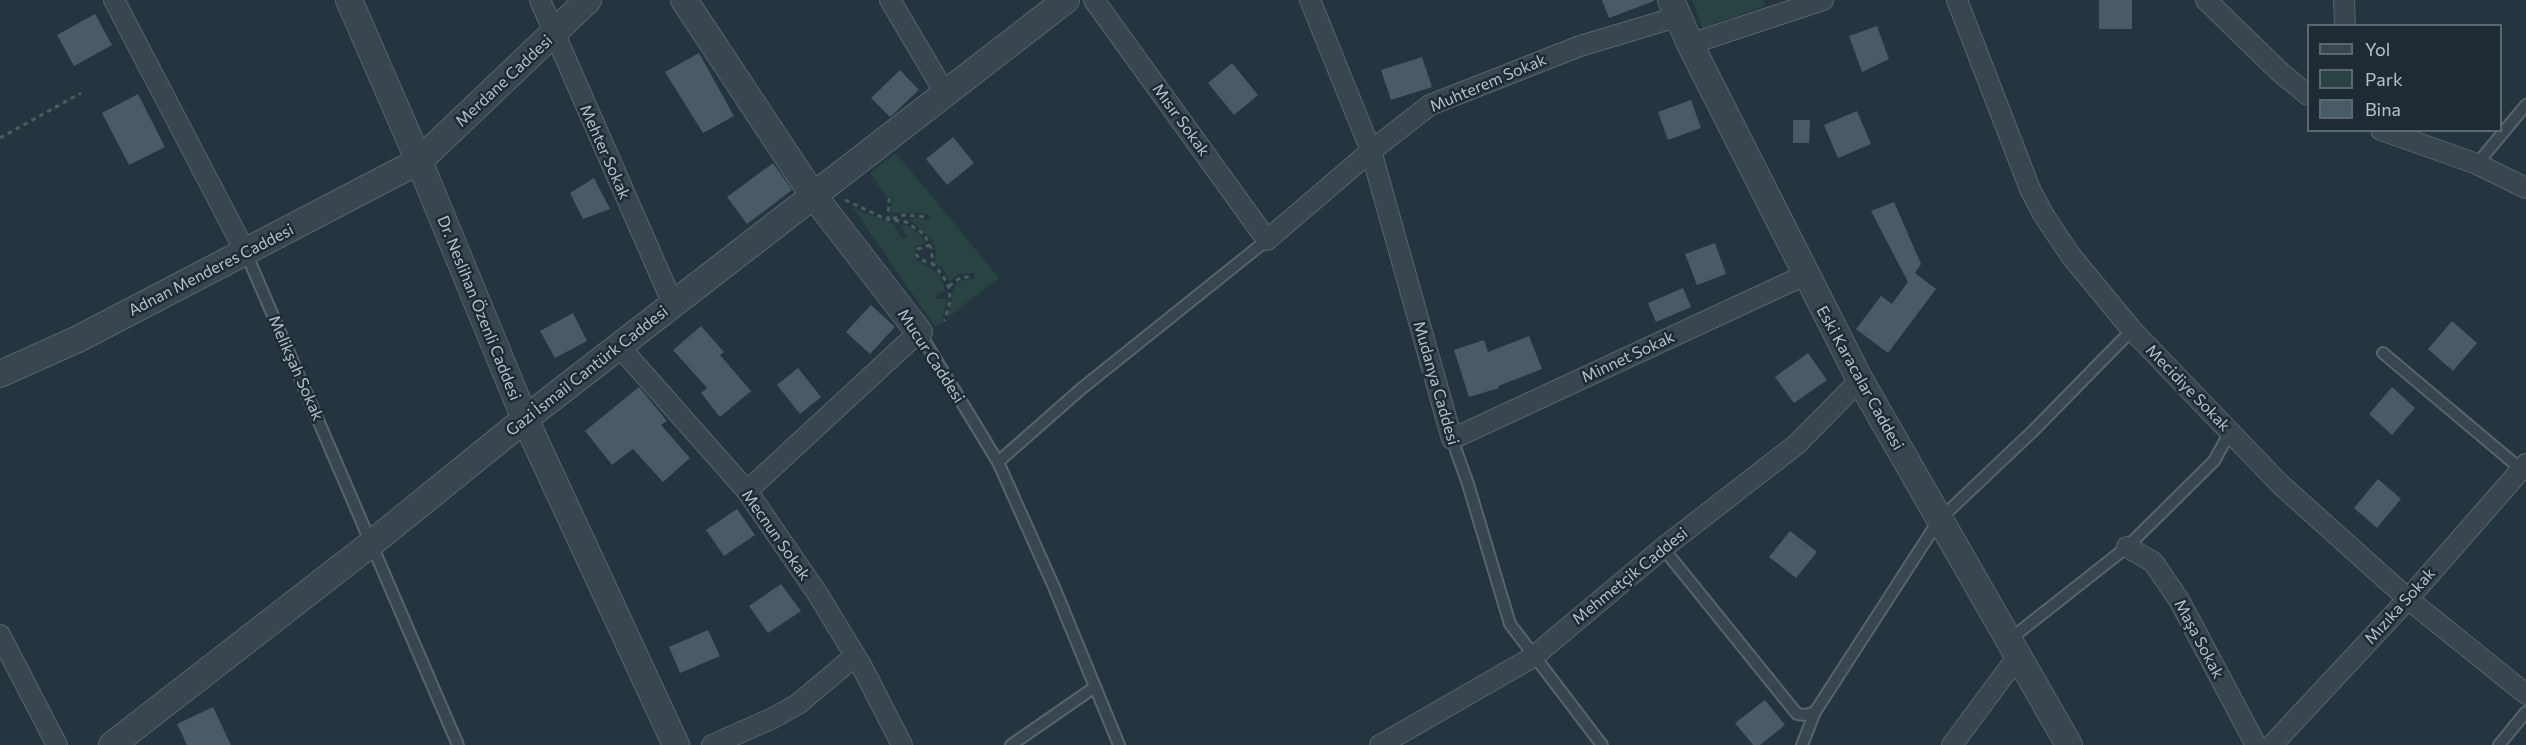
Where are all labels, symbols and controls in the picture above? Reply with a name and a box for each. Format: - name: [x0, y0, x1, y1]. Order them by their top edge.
- legend: [2307, 24, 2502, 132]
- street label: Merdane Caddesi: [451, 31, 557, 131]
- text: Yol: [2365, 38, 2390, 60]
- street label: Muhterem Sokak: [1427, 50, 1549, 116]
- text: Park: [2365, 68, 2403, 90]
- street label: Mısır Sokak: [1148, 80, 1214, 160]
- text: Bina: [2365, 98, 2401, 120]
- street label: Mehter Sokak: [576, 102, 634, 202]
- street label: Dr. Neslihan Özenli Caddesi: [433, 213, 525, 403]
- street label: Adnan Menderes Caddesi: [125, 220, 297, 320]
- street label: Gazi İsmail Cantürk Caddesi: [502, 302, 672, 440]
- street label: Eski Karacalar Caddesi: [1812, 302, 1908, 454]
- street label: Mucur Caddesi: [893, 305, 969, 407]
- street label: Melikşah Sokak: [264, 312, 328, 424]
- street label: Mudanya Caddesi: [1409, 319, 1463, 447]
- street label: Minnet Sokak: [1578, 327, 1678, 387]
- street label: Mecidiye Sokak: [2142, 341, 2234, 435]
- street label: Mecnun Sokak: [738, 486, 814, 584]
- street label: Mehmetçik Caddesi: [1568, 524, 1692, 628]
- street label: Mızıka Sokak: [2361, 564, 2439, 648]
- street label: Maşa Sokak: [2170, 596, 2228, 682]

